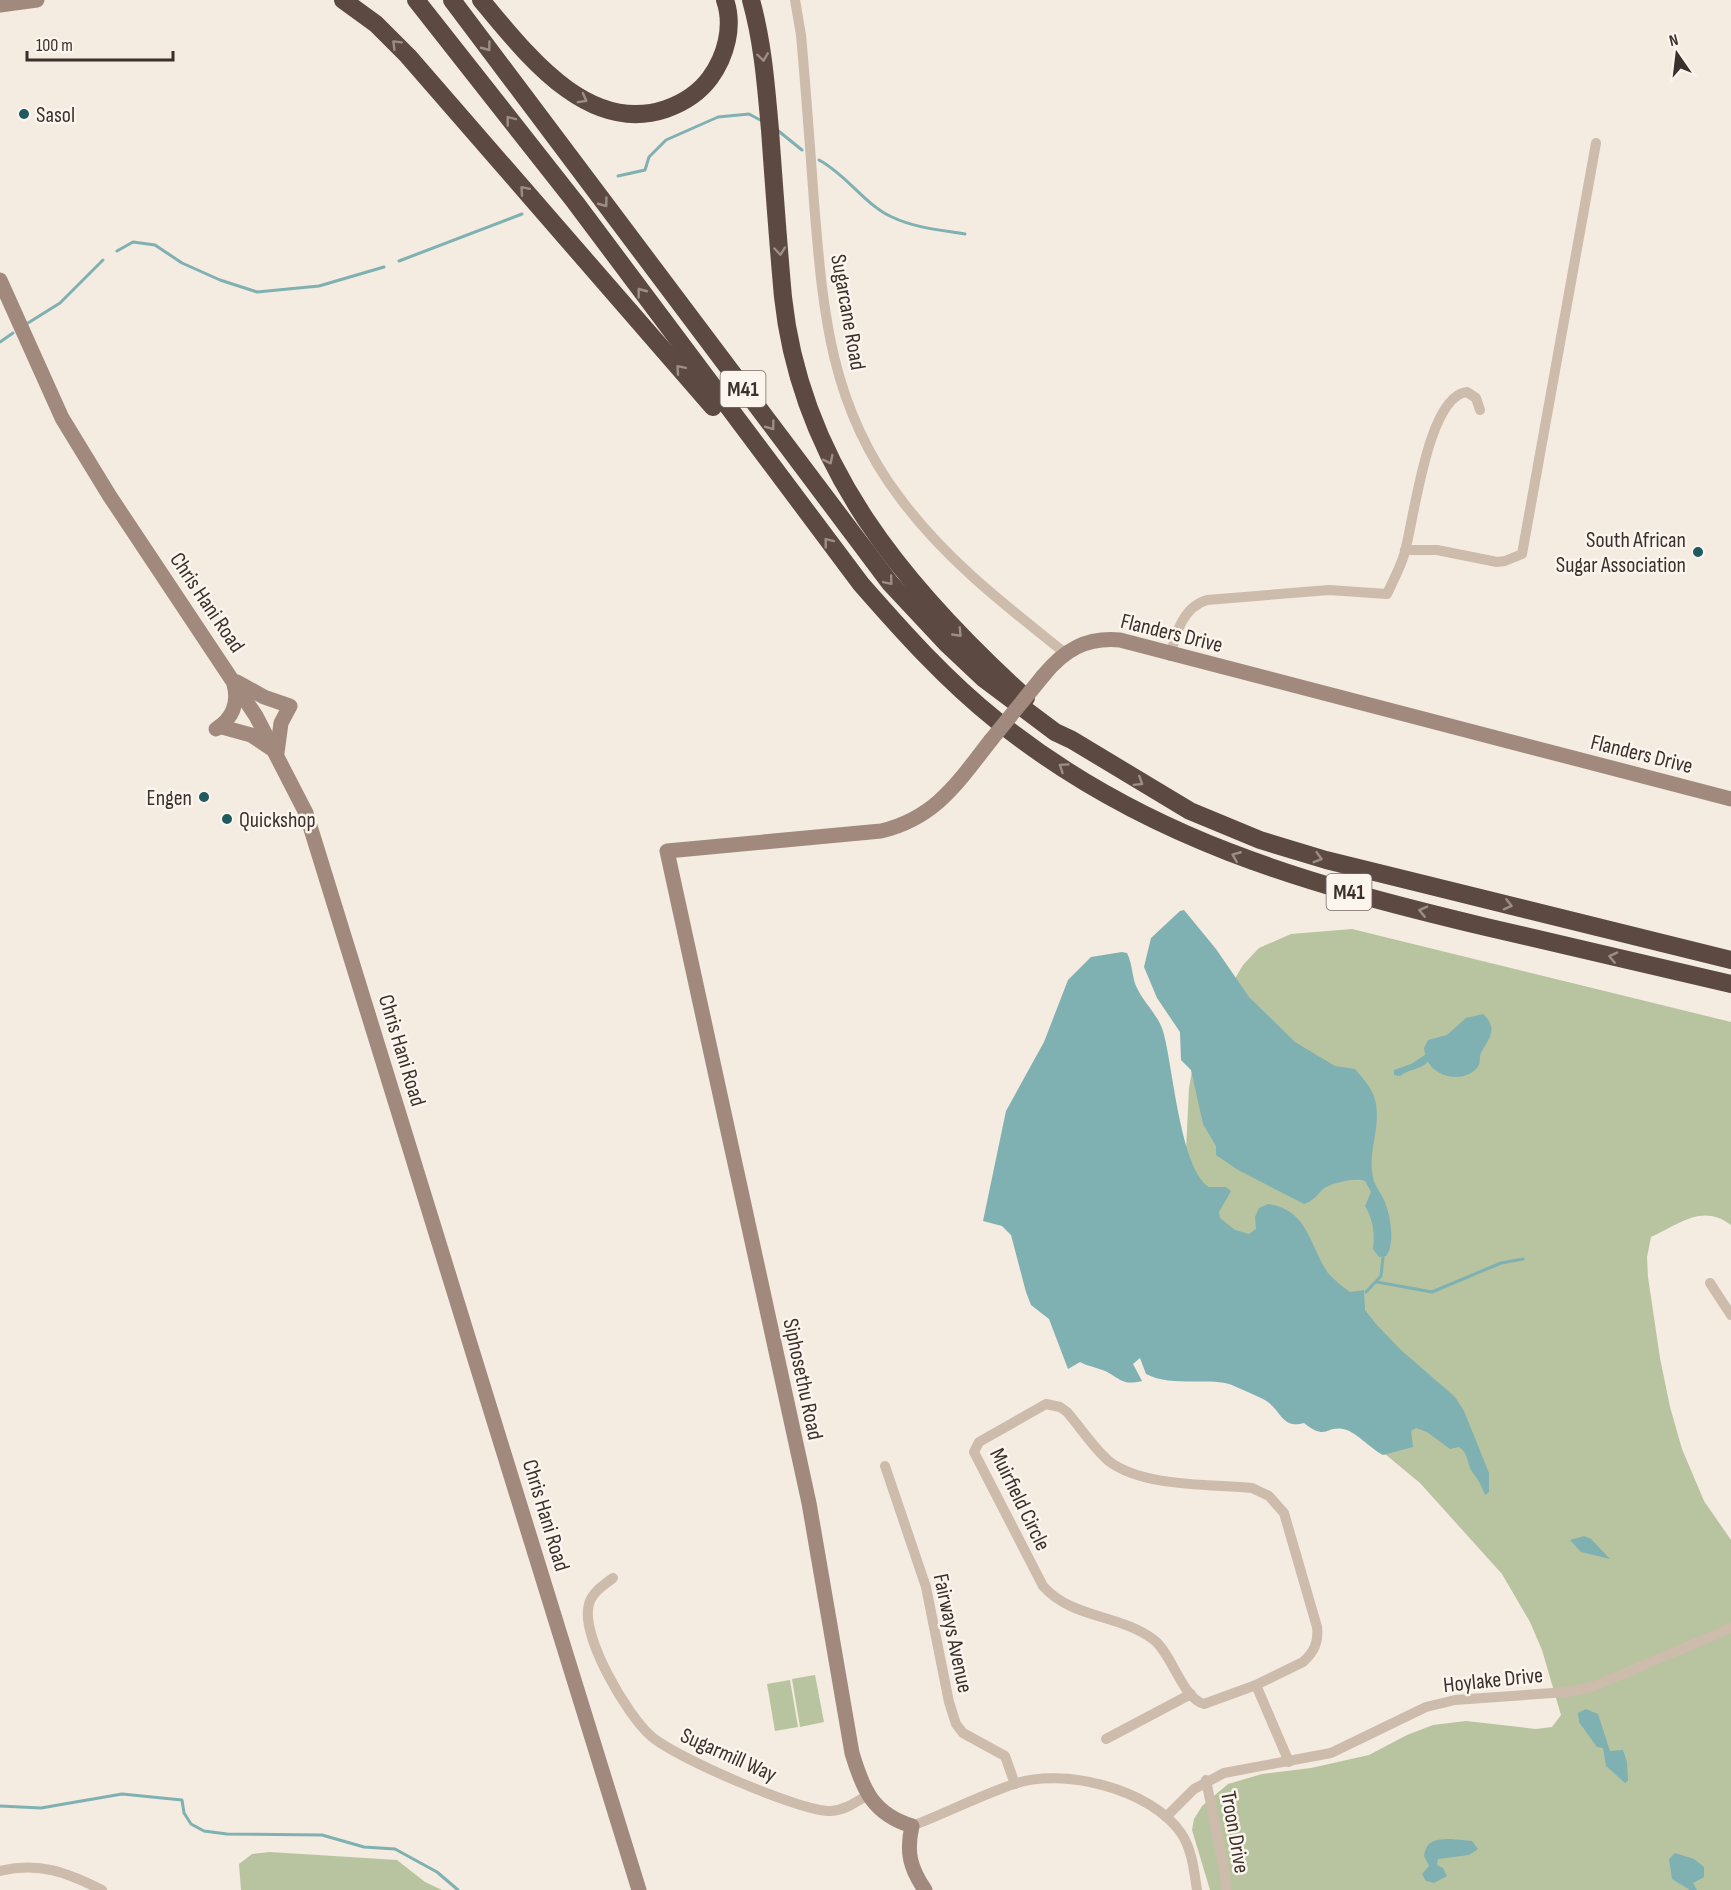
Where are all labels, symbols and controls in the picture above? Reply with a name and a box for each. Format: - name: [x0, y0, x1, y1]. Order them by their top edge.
- scale bar: [27, 24, 172, 62]
- north arrow: [1647, 24, 1707, 84]
- text: N: [1667, 31, 1680, 51]
- text: 100 m: [36, 35, 73, 56]
- one-way arrow: [392, 40, 403, 51]
- one-way arrow: [480, 40, 491, 51]
- one-way arrow: [756, 53, 768, 62]
- one-way arrow: [576, 91, 587, 103]
- place label: Sasol: [36, 102, 75, 129]
- marker: Sasol: [17, 107, 31, 121]
- one-way arrow: [507, 116, 518, 127]
- one-way arrow: [520, 186, 531, 197]
- one-way arrow: [597, 196, 608, 207]
- one-way arrow: [773, 247, 786, 256]
- street label: Sugarcane Road: [824, 252, 871, 372]
- one-way arrow: [638, 288, 649, 299]
- one-way arrow: [676, 365, 687, 376]
- road number: M41: [720, 371, 766, 407]
- one-way arrow: [764, 419, 775, 430]
- one-way arrow: [822, 454, 834, 465]
- place label: South African Sugar Association: [1556, 527, 1686, 579]
- one-way arrow: [824, 537, 835, 548]
- marker: South African Sugar Association: [1691, 545, 1705, 559]
- street label: Chris Hani Road: [163, 548, 250, 658]
- one-way arrow: [882, 574, 893, 585]
- street label: Flanders Drive: [1118, 608, 1225, 659]
- one-way arrow: [950, 625, 961, 636]
- street label: Flanders Drive: [1588, 729, 1695, 780]
- one-way arrow: [1059, 763, 1070, 774]
- one-way arrow: [1133, 775, 1144, 786]
- place label: Engen: [147, 785, 192, 812]
- marker: Engen: [197, 790, 211, 804]
- place label: Quickshop: [239, 807, 316, 834]
- marker: Quickshop: [220, 812, 234, 826]
- one-way arrow: [1231, 851, 1242, 863]
- one-way arrow: [1312, 851, 1323, 863]
- road number: M41: [1326, 874, 1372, 910]
- one-way arrow: [1502, 897, 1512, 910]
- one-way arrow: [1418, 906, 1428, 919]
- one-way arrow: [1608, 951, 1618, 964]
- street label: Chris Hani Road: [372, 991, 431, 1109]
- street label: Siphosethu Road: [777, 1316, 829, 1442]
- street label: Muirfield Circle: [983, 1444, 1056, 1555]
- street label: Chris Hani Road: [516, 1456, 575, 1574]
- street label: Fairways Avenue: [927, 1571, 978, 1695]
- street label: Hoylake Drive: [1442, 1662, 1544, 1699]
- street label: Sugarmill Way: [676, 1722, 781, 1789]
- street label: Troon Drive: [1214, 1789, 1255, 1875]

